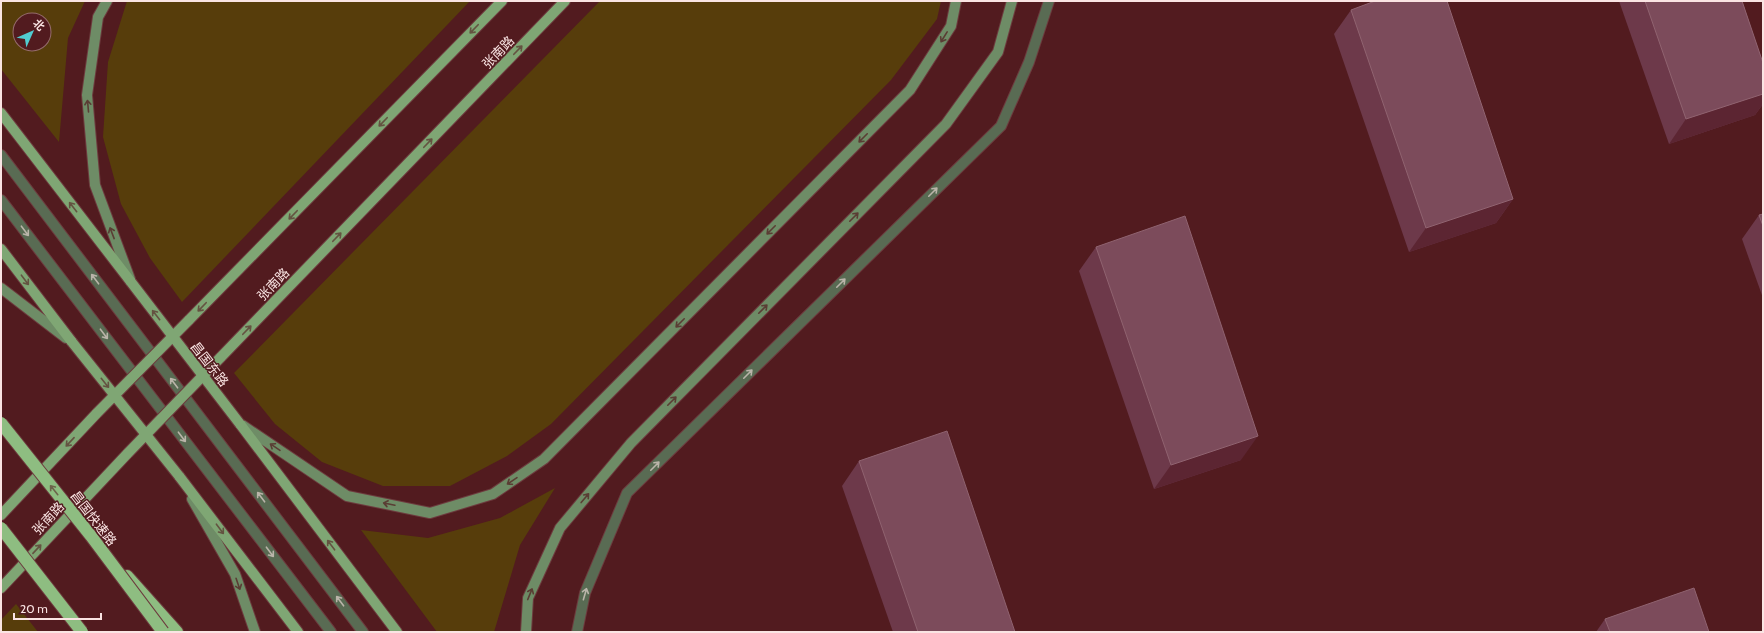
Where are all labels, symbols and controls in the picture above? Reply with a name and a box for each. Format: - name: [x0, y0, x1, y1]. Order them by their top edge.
- north arrow: [12, 12, 52, 52]
- text: 北: [30, 16, 48, 34]
- one-way arrow: [470, 24, 479, 34]
- one-way arrow: [939, 31, 947, 43]
- street label: 张南路: [479, 32, 517, 72]
- one-way arrow: [513, 45, 523, 55]
- one-way arrow: [84, 100, 92, 113]
- one-way arrow: [379, 117, 388, 127]
- one-way arrow: [858, 133, 868, 143]
- one-way arrow: [423, 138, 432, 148]
- one-way arrow: [928, 187, 938, 197]
- one-way arrow: [69, 202, 77, 213]
- one-way arrow: [288, 210, 297, 220]
- one-way arrow: [849, 212, 859, 221]
- one-way arrow: [20, 225, 29, 236]
- one-way arrow: [766, 226, 776, 235]
- one-way arrow: [108, 227, 116, 239]
- one-way arrow: [332, 232, 342, 242]
- street label: 张南路: [254, 264, 292, 304]
- one-way arrow: [20, 274, 29, 285]
- one-way arrow: [91, 274, 100, 285]
- one-way arrow: [836, 278, 846, 288]
- one-way arrow: [197, 302, 206, 312]
- one-way arrow: [758, 304, 768, 314]
- one-way arrow: [152, 310, 161, 321]
- one-way arrow: [675, 318, 685, 328]
- one-way arrow: [242, 325, 252, 335]
- one-way arrow: [99, 328, 108, 339]
- street label: 昌国东路: [188, 339, 232, 389]
- one-way arrow: [743, 370, 753, 379]
- one-way arrow: [170, 377, 178, 388]
- one-way arrow: [101, 378, 110, 389]
- one-way arrow: [667, 396, 676, 406]
- one-way arrow: [178, 432, 187, 443]
- one-way arrow: [66, 436, 75, 447]
- one-way arrow: [270, 443, 281, 451]
- one-way arrow: [650, 461, 660, 471]
- one-way arrow: [507, 477, 518, 485]
- one-way arrow: [50, 484, 58, 495]
- street label: 昌国快速路: [68, 487, 120, 549]
- one-way arrow: [257, 492, 265, 503]
- one-way arrow: [580, 493, 589, 504]
- street label: 张南路: [29, 498, 67, 538]
- one-way arrow: [383, 500, 396, 508]
- one-way arrow: [216, 524, 224, 535]
- one-way arrow: [327, 540, 336, 551]
- one-way arrow: [33, 544, 42, 554]
- one-way arrow: [266, 546, 274, 557]
- one-way arrow: [235, 577, 242, 590]
- one-way arrow: [527, 588, 534, 600]
- one-way arrow: [582, 588, 589, 601]
- scale bar: [14, 595, 101, 621]
- one-way arrow: [335, 596, 344, 607]
- text: 20 m: [20, 601, 48, 616]

